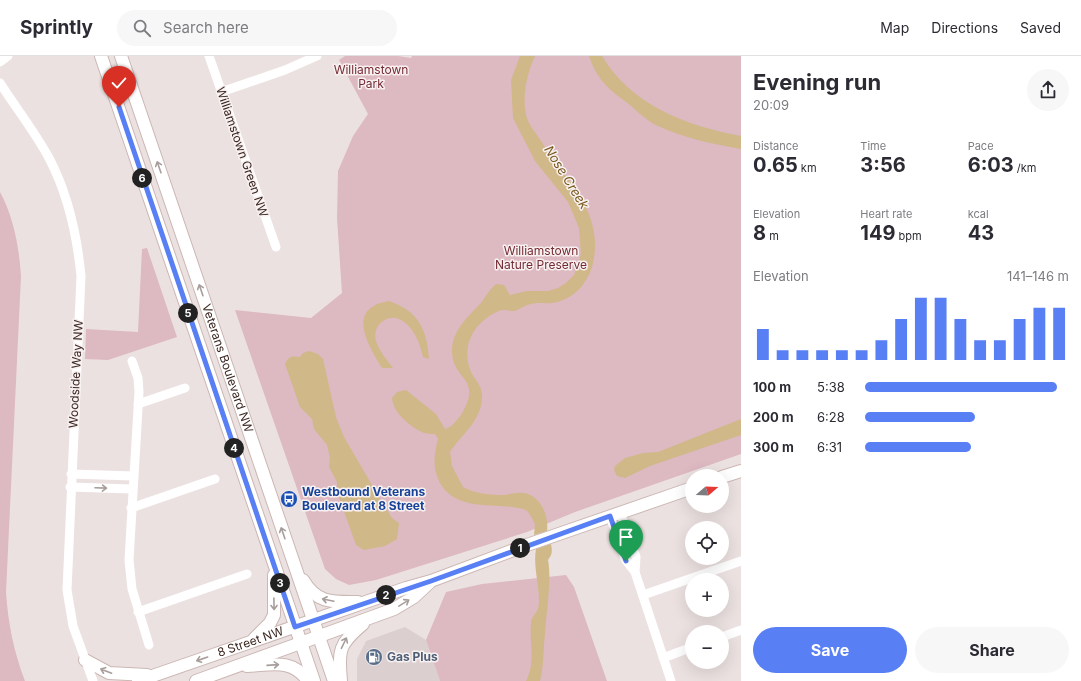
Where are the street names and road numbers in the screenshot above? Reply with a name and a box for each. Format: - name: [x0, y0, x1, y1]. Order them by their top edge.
- street label: Williamstown Green NW: [213, 85, 272, 219]
- street label: Veterans Boulevard NW: [199, 302, 257, 435]
- street label: Woodside Way NW: [65, 319, 86, 429]
- street label: 8 Street NW: [215, 623, 285, 660]

